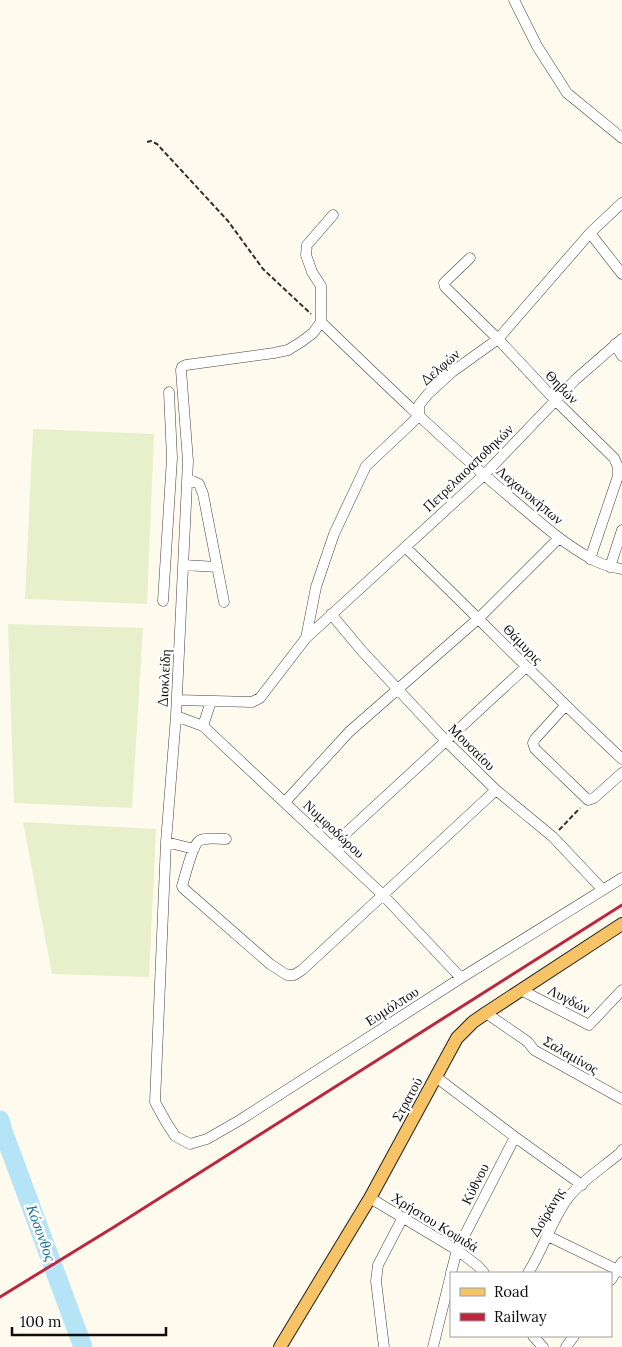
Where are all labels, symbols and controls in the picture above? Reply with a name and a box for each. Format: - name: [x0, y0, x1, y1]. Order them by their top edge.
- street label: Δελφών: [417, 345, 463, 389]
- street label: Θηβών: [542, 366, 582, 408]
- street label: Πετρελαιοαποθηκών: [419, 420, 517, 516]
- street label: Λαχανοκήπων: [493, 462, 567, 528]
- street label: Θάμυρις: [499, 620, 547, 668]
- street label: Διοκλείδη: [153, 649, 175, 707]
- street label: Μουσαίου: [445, 720, 499, 774]
- street label: Νυμφοδώρου: [300, 796, 369, 862]
- street label: Λυγδών: [545, 981, 593, 1017]
- street label: Ευμόλπου: [362, 982, 422, 1030]
- street label: Σαλαμίνος: [540, 1032, 602, 1078]
- street label: Στρατού: [388, 1074, 426, 1124]
- street label: Κύθνου: [457, 1160, 493, 1208]
- street label: Δοϊράνης: [525, 1184, 569, 1240]
- street label: Χρήστου Κοψιδά: [388, 1188, 482, 1256]
- water label: Κόσυνθος: [22, 1201, 61, 1265]
- legend: [450, 1272, 612, 1337]
- text: Road: [494, 1282, 529, 1301]
- scale bar: [12, 1304, 166, 1336]
- text: Railway: [494, 1307, 547, 1326]
- text: 100 m: [20, 1312, 61, 1331]

